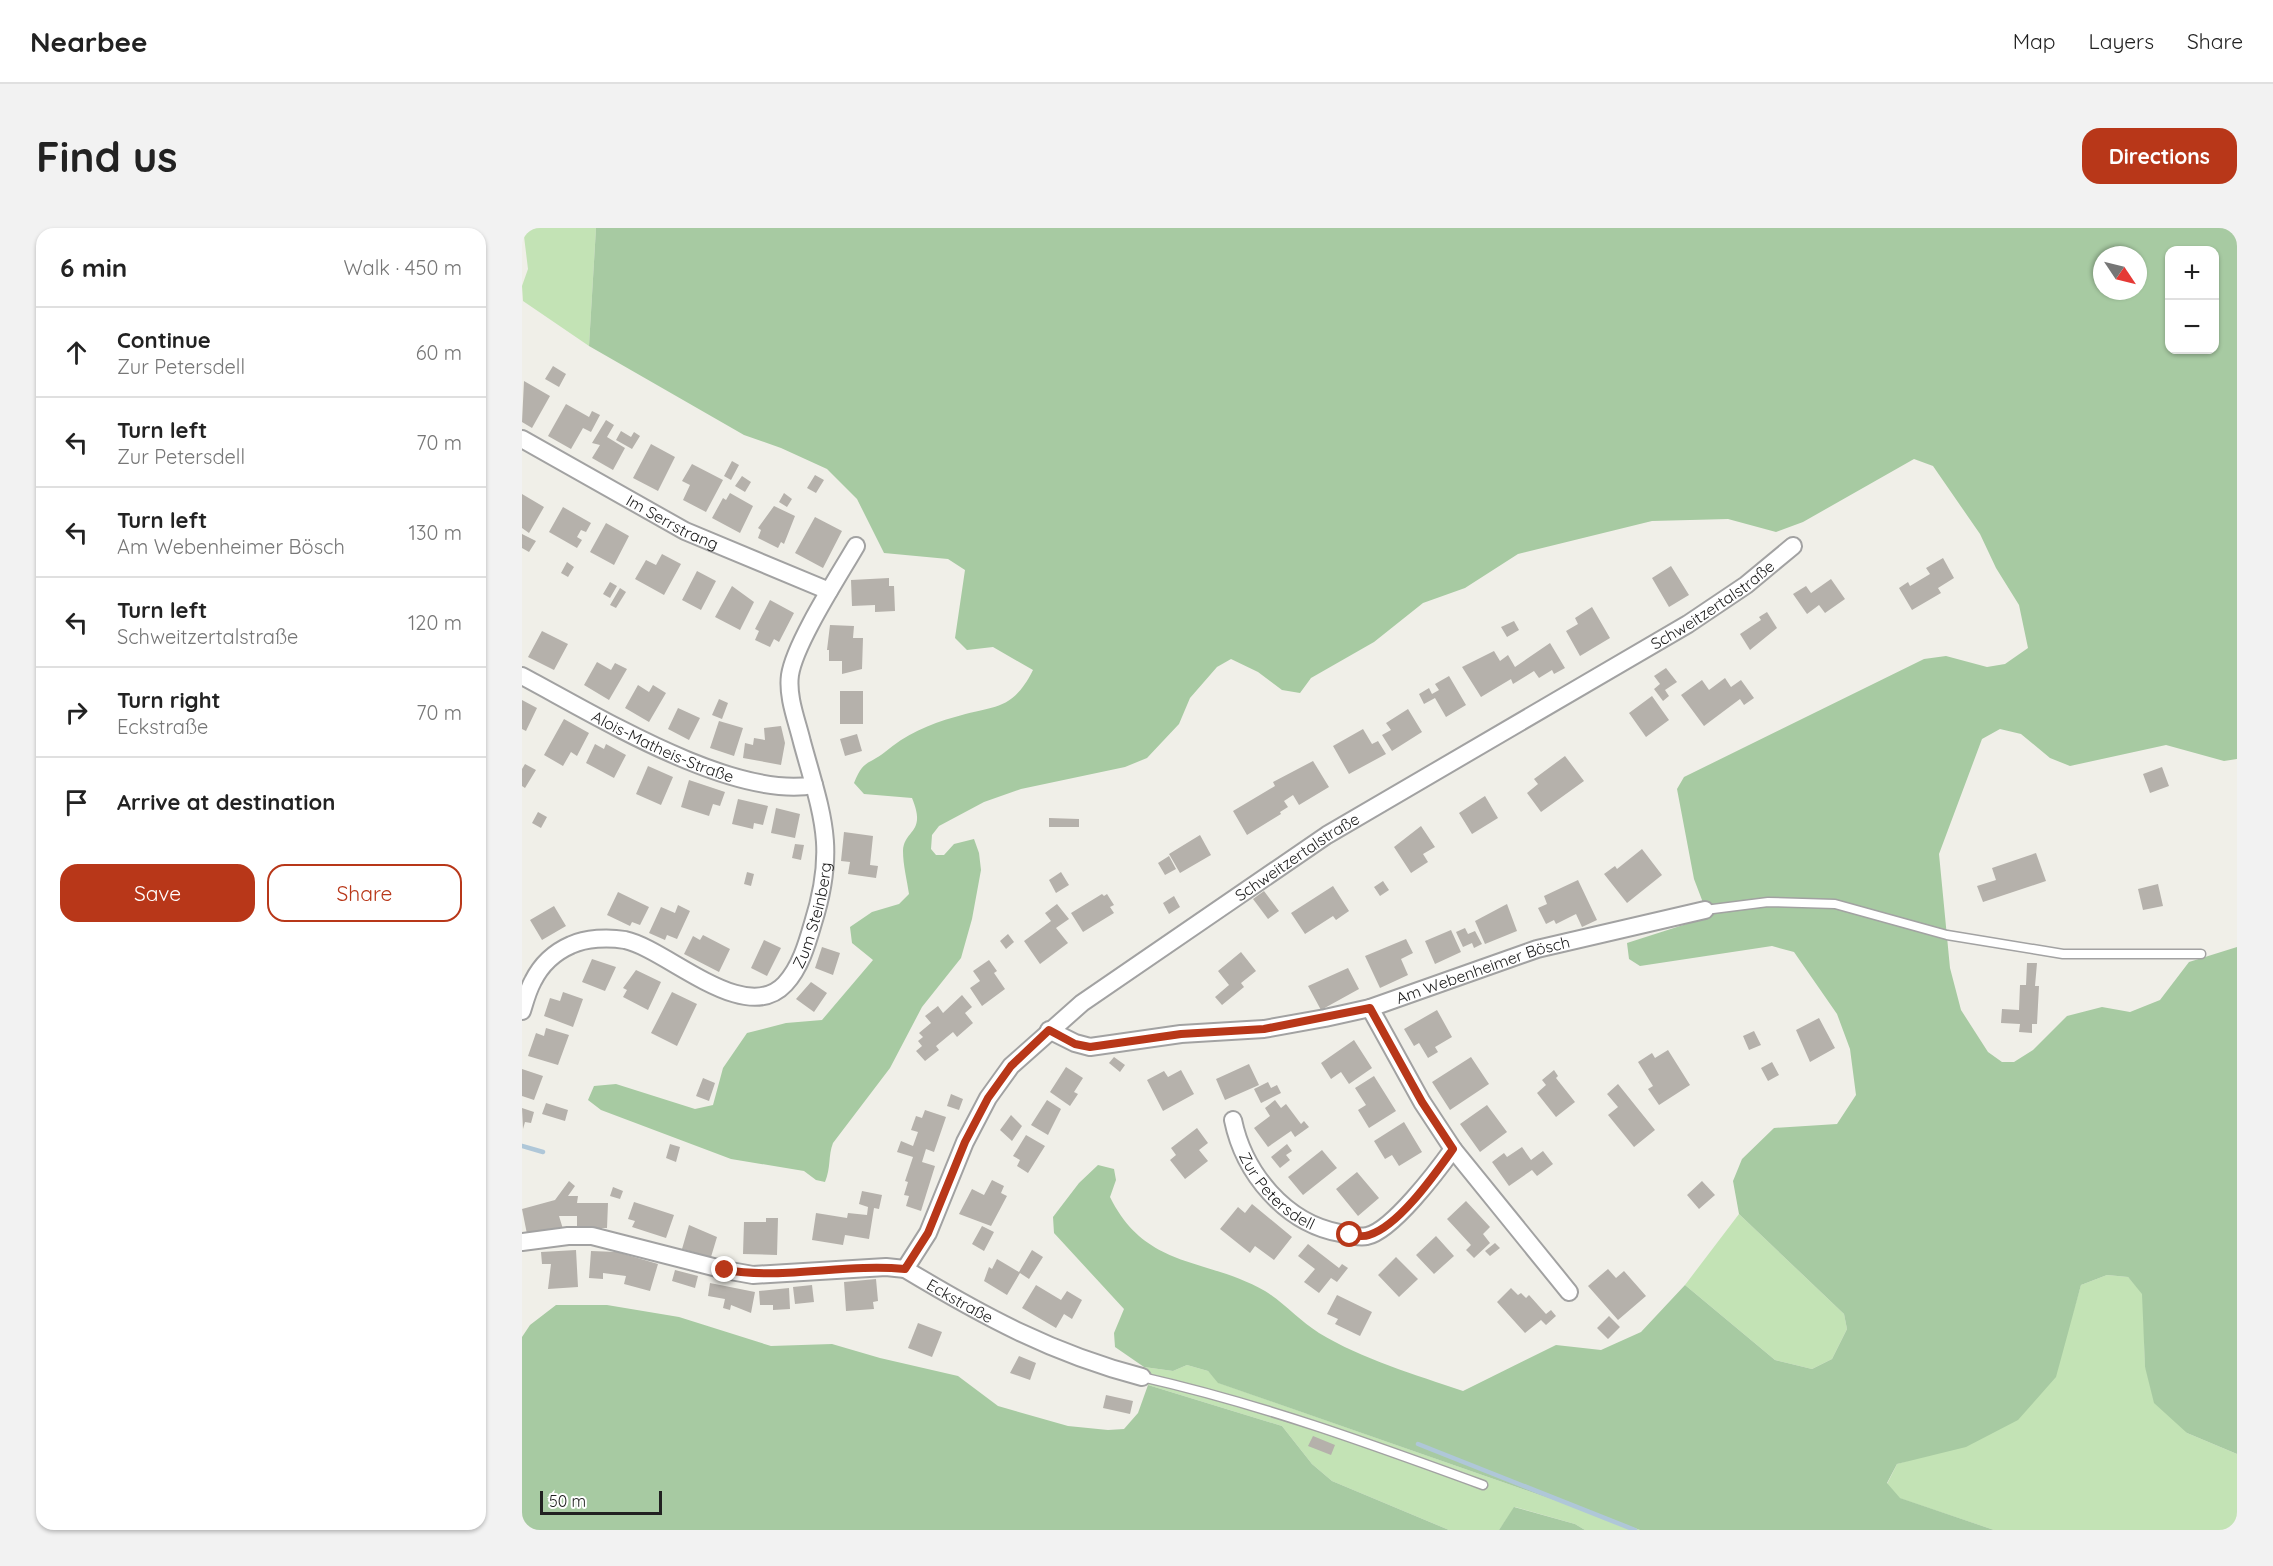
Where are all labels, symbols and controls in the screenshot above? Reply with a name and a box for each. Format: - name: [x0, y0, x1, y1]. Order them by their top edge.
- text: Nearbee: [30, 24, 148, 59]
- text: Map: [2013, 28, 2056, 54]
- text: Layers: [2089, 28, 2154, 54]
- text: Share: [2187, 28, 2243, 54]
- button: Directions: [2082, 128, 2237, 184]
- text: Find us: [36, 130, 178, 183]
- north arrow: [2093, 246, 2147, 300]
- map controls: [2165, 246, 2219, 354]
- button: +: [2165, 246, 2219, 300]
- text: 6 min: [60, 251, 127, 284]
- text: Walk · 450 m: [343, 255, 462, 280]
- button: −: [2165, 300, 2219, 354]
- text: Continue: [117, 326, 211, 354]
- icon: ahead: [60, 336, 93, 369]
- text: 60 m: [416, 340, 462, 365]
- text: Zur Petersdell: [117, 354, 245, 379]
- text: Turn left: [117, 416, 207, 444]
- icon: left: [60, 426, 93, 459]
- text: 70 m: [416, 430, 462, 455]
- text: Zur Petersdell: [117, 444, 245, 469]
- street label: Im Serrstrang: [623, 490, 722, 554]
- text: Turn left: [117, 506, 207, 534]
- icon: left: [60, 516, 93, 549]
- text: 130 m: [409, 520, 462, 545]
- text: Am Webenheimer Bösch: [117, 534, 345, 559]
- street label: Schweitzertalstraße: [1647, 556, 1778, 654]
- text: Turn left: [117, 596, 207, 624]
- icon: left: [60, 606, 93, 639]
- text: 120 m: [408, 610, 462, 635]
- text: Schweitzertalstraße: [117, 624, 298, 649]
- text: Turn right: [117, 686, 221, 714]
- icon: right: [60, 696, 93, 729]
- text: 70 m: [416, 700, 462, 725]
- street label: Alois-Matheis-Straße: [588, 706, 736, 786]
- text: Eckstraße: [117, 714, 208, 739]
- icon: arrive: [60, 786, 93, 819]
- text: Arrive at destination: [117, 788, 335, 816]
- street label: Schweitzertalstraße: [1231, 808, 1363, 905]
- street label: Zum Steinberg: [788, 861, 835, 972]
- button: Save: [60, 864, 255, 922]
- button: Share: [267, 864, 462, 922]
- street label: Am Webenheimer Bösch: [1393, 932, 1572, 1008]
- street label: Zur Petersdell: [1235, 1149, 1318, 1234]
- route start: [1336, 1221, 1362, 1247]
- route end: [711, 1256, 737, 1282]
- street label: Eckstraße: [923, 1274, 997, 1327]
- scale bar: [540, 1488, 662, 1516]
- text: 50 m: [549, 1491, 586, 1511]

